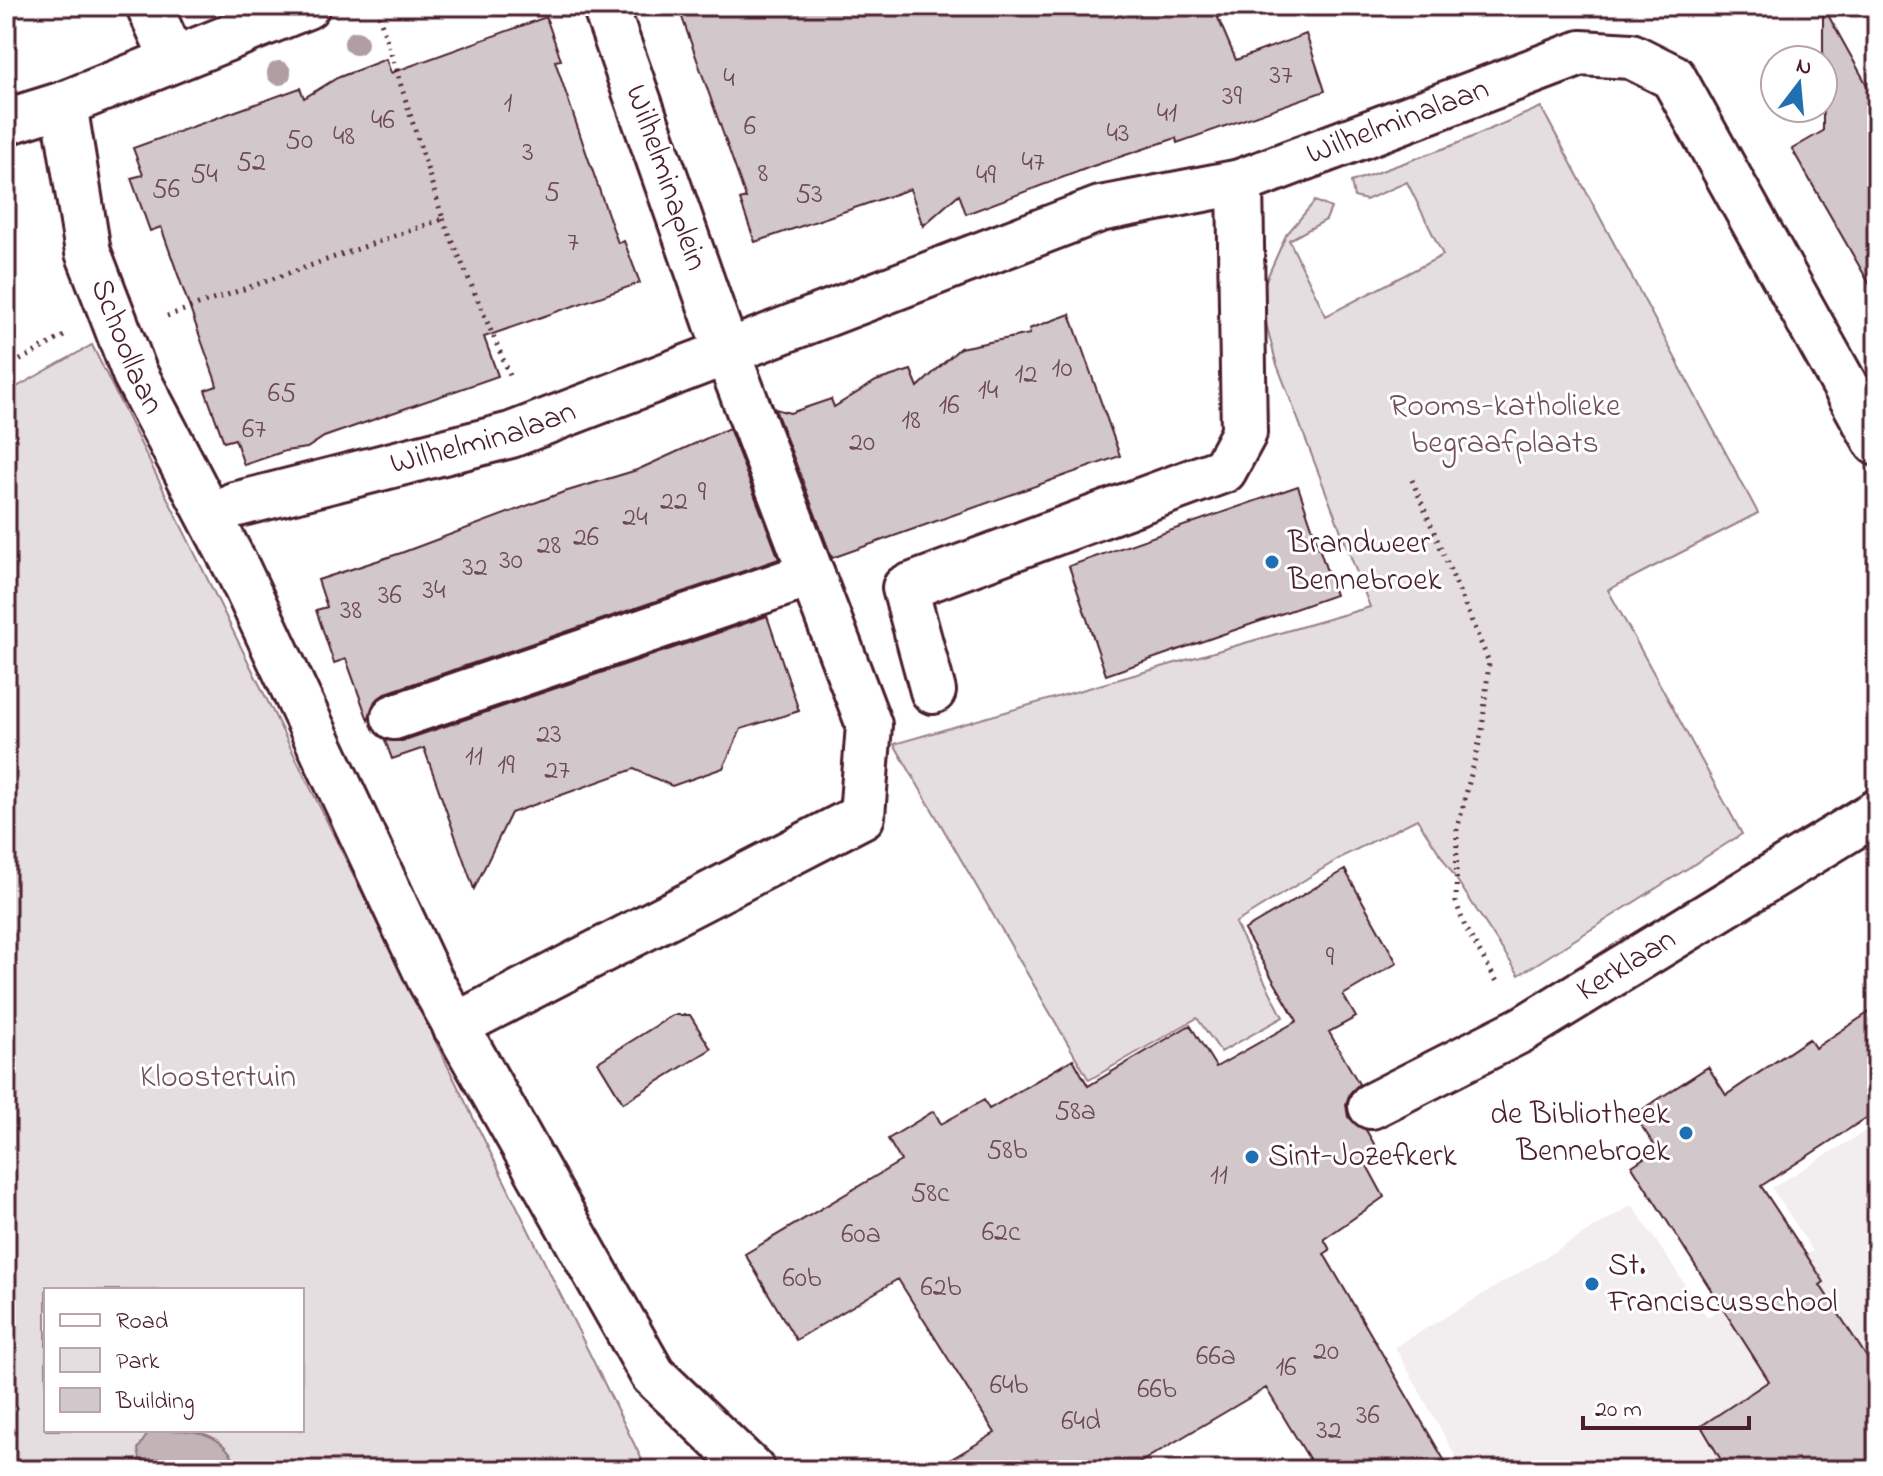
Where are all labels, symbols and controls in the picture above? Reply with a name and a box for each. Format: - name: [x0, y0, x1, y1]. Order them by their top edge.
- north arrow: [1759, 44, 1839, 124]
- text: N: [1792, 50, 1815, 85]
- house number: 37: [1269, 56, 1293, 97]
- house number: 4: [723, 59, 735, 100]
- street label: Wilhelminalaan: [1300, 66, 1496, 178]
- house number: 39: [1222, 77, 1243, 118]
- street label: Wilhelminaplein: [611, 79, 719, 277]
- house number: 1: [504, 84, 513, 125]
- house number: 41: [1157, 94, 1177, 135]
- house number: 46: [371, 101, 395, 142]
- house number: 6: [744, 107, 756, 148]
- house number: 43: [1106, 114, 1130, 155]
- house number: 48: [333, 117, 355, 158]
- house number: 50: [285, 121, 313, 162]
- house number: 3: [522, 133, 534, 174]
- house number: 52: [236, 143, 266, 184]
- house number: 47: [1021, 143, 1045, 184]
- house number: 8: [758, 154, 768, 195]
- house number: 54: [190, 155, 218, 196]
- house number: 49: [976, 156, 997, 197]
- house number: 56: [152, 170, 180, 211]
- house number: 5: [544, 173, 560, 214]
- house number: 53: [795, 175, 823, 216]
- house number: 7: [567, 223, 579, 264]
- street label: Schoollaan: [77, 272, 176, 423]
- house number: 10: [1051, 349, 1073, 390]
- house number: 12: [1015, 355, 1037, 396]
- house number: 14: [978, 371, 999, 412]
- house number: 65: [268, 374, 296, 415]
- park label: Rooms-katholieke begraafplaats: [1390, 384, 1621, 468]
- house number: 16: [938, 386, 960, 427]
- street label: Wilhelminalaan: [385, 389, 583, 488]
- house number: 18: [901, 401, 921, 442]
- house number: 67: [242, 410, 266, 451]
- house number: 20: [849, 423, 875, 464]
- house number: 9: [698, 473, 707, 514]
- house number: 22: [660, 482, 688, 523]
- house number: 24: [622, 498, 648, 539]
- house number: 26: [573, 518, 599, 559]
- place label: Brandweer Bennebroek: [1287, 521, 1443, 605]
- house number: 28: [537, 526, 561, 567]
- house number: 30: [499, 541, 523, 582]
- house number: 32: [462, 548, 488, 589]
- marker: Brandweer Bennebroek: [1263, 553, 1281, 571]
- house number: 34: [422, 571, 446, 612]
- house number: 36: [378, 576, 402, 617]
- house number: 38: [340, 591, 362, 632]
- house number: 23: [536, 715, 562, 756]
- house number: 11: [465, 737, 483, 778]
- house number: 19: [497, 746, 515, 787]
- house number: 27: [544, 751, 570, 792]
- street label: Kerklaan: [1568, 917, 1686, 1014]
- house number: 9: [1326, 938, 1335, 979]
- park label: Kloostertuin: [140, 1055, 296, 1102]
- house number: 58a: [1054, 1092, 1096, 1133]
- place label: de Bibliotheek Bennebroek: [1490, 1092, 1671, 1176]
- marker: de Bibliotheek Bennebroek: [1677, 1124, 1695, 1142]
- house number: 58b: [986, 1131, 1028, 1172]
- place label: Sint-Jozefkerk: [1268, 1134, 1458, 1181]
- marker: Sint-Jozefkerk: [1243, 1148, 1261, 1166]
- house number: 11: [1210, 1156, 1228, 1197]
- house number: 58c: [911, 1174, 950, 1215]
- house number: 62c: [982, 1213, 1021, 1254]
- house number: 60a: [841, 1215, 881, 1256]
- place label: St. Franciscusschool: [1607, 1243, 1838, 1327]
- house number: 60b: [782, 1259, 822, 1300]
- house number: 62b: [920, 1268, 962, 1309]
- marker: St. Franciscusschool: [1583, 1275, 1601, 1293]
- legend: [44, 1288, 304, 1432]
- text: Road: [116, 1305, 169, 1340]
- house number: 20: [1313, 1332, 1339, 1373]
- house number: 66a: [1196, 1337, 1236, 1378]
- text: Park: [116, 1345, 160, 1380]
- house number: 16: [1275, 1348, 1297, 1389]
- house number: 64b: [990, 1366, 1029, 1407]
- house number: 66b: [1137, 1370, 1177, 1411]
- scale bar: [1583, 1380, 1749, 1430]
- text: Building: [115, 1385, 195, 1420]
- text: 20 m: [1595, 1393, 1642, 1428]
- house number: 36: [1356, 1396, 1380, 1437]
- house number: 64d: [1061, 1402, 1101, 1443]
- house number: 32: [1316, 1411, 1342, 1452]

